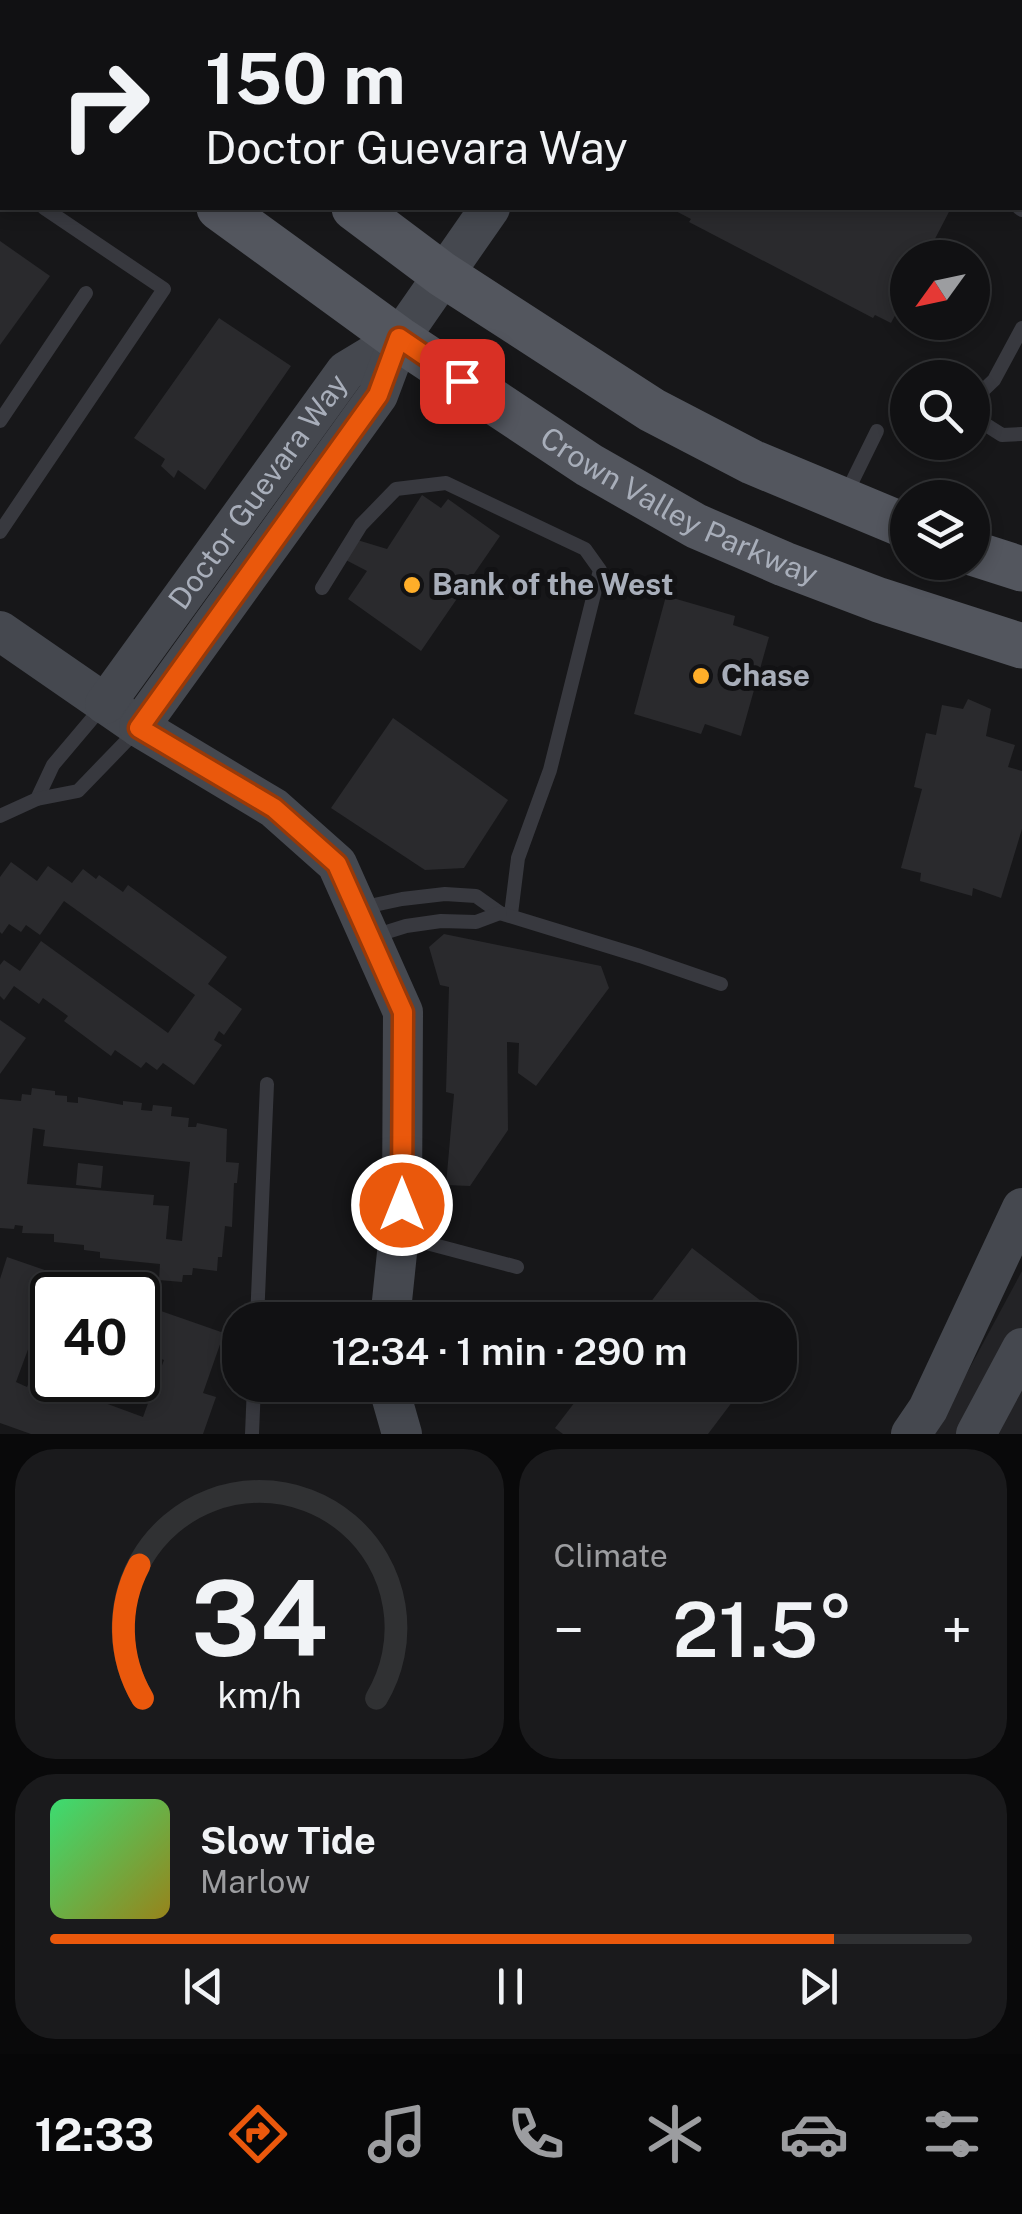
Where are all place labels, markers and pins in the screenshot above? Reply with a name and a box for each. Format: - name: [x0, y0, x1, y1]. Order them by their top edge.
- pin: [420, 339, 505, 424]
- place label: Bank of the West: [432, 566, 673, 602]
- marker: Bank of the West: [401, 574, 423, 596]
- place label: Chase: [721, 657, 810, 693]
- marker: Chase: [690, 665, 712, 687]

